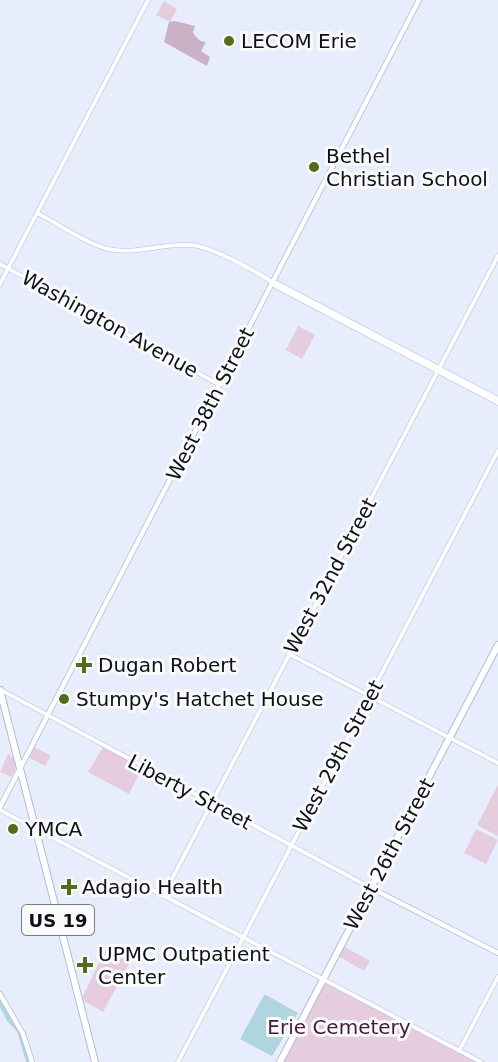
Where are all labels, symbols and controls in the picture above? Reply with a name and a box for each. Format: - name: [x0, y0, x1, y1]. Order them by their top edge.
- place label: LECOM Erie: [241, 29, 357, 53]
- marker: LECOM Erie: [222, 34, 236, 48]
- place label: Bethel Christian School: [326, 144, 488, 191]
- marker: Bethel Christian School: [307, 160, 321, 174]
- street label: Washington Avenue: [18, 265, 202, 383]
- street label: West 38th Street: [161, 323, 259, 485]
- street label: West 32nd Street: [279, 494, 381, 658]
- place label: Dugan Robert: [98, 653, 237, 677]
- marker: Dugan Robert: [75, 656, 93, 674]
- street label: West 29th Street: [288, 676, 388, 836]
- place label: Stumpy's Hatchet House: [76, 687, 324, 711]
- marker: Stumpy's Hatchet House: [57, 692, 71, 706]
- street label: Liberty Street: [124, 749, 256, 835]
- street label: West 26th Street: [339, 774, 439, 934]
- place label: YMCA: [24, 817, 82, 841]
- marker: YMCA: [6, 822, 20, 836]
- place label: Adagio Health: [82, 875, 223, 899]
- marker: Adagio Health: [60, 878, 78, 896]
- road number: US 19: [22, 905, 94, 935]
- place label: UPMC Outpatient Center: [98, 942, 270, 989]
- marker: UPMC Outpatient Center: [76, 956, 94, 974]
- park label: Erie Cemetery: [267, 1015, 411, 1039]

